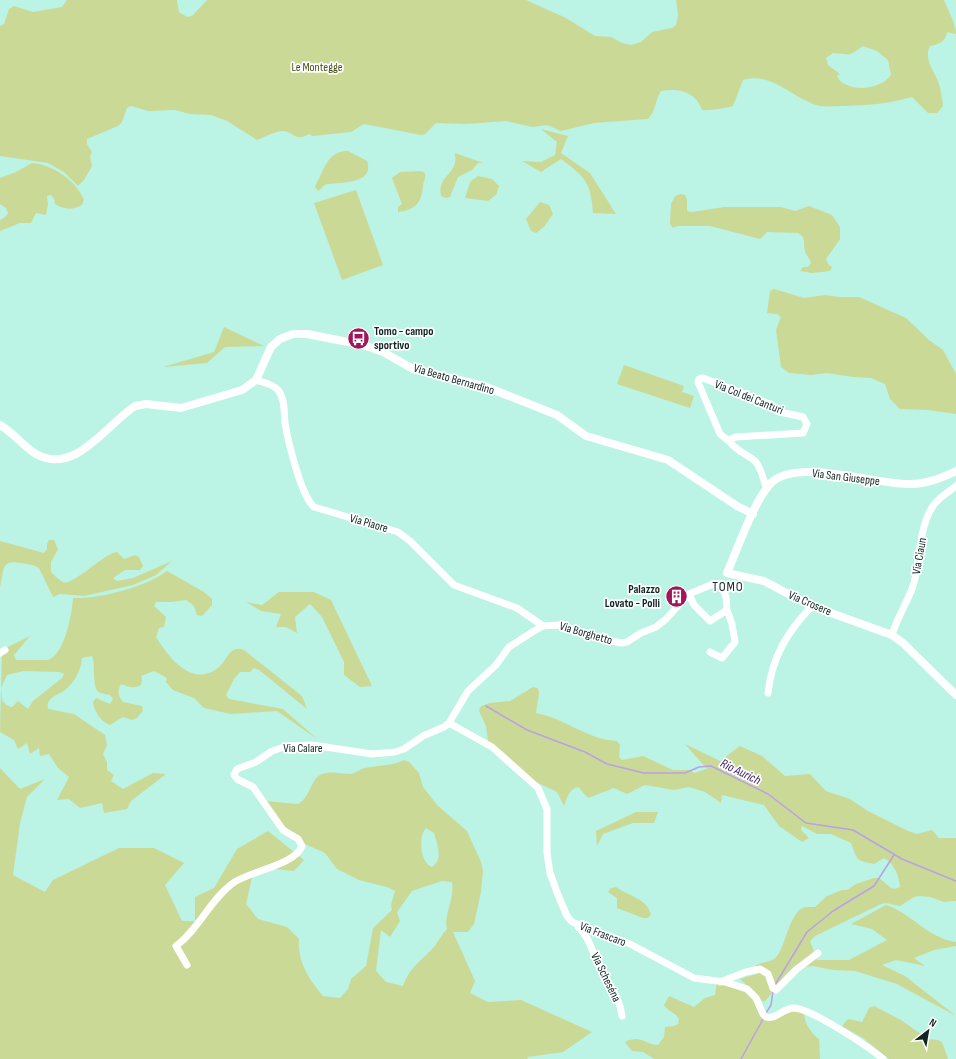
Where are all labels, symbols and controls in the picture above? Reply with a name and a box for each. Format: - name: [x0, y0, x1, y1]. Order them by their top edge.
- park label: Le Montegge: [291, 60, 343, 75]
- place label: Tomo - campo sportivo: [374, 324, 434, 353]
- bus stop icon: Tomo - campo sportivo: [345, 325, 371, 351]
- street label: Via Beato Bernardino: [412, 361, 496, 398]
- street label: Via Col dei Canturi: [712, 377, 785, 418]
- street label: Via San Giuseppe: [811, 466, 881, 489]
- street label: Via Piaore: [348, 511, 390, 536]
- street label: Via Ciaun: [909, 537, 930, 576]
- district label: TOMO: [712, 578, 744, 595]
- place label: Palazzo Lovato - Polli: [605, 582, 660, 611]
- building icon: Palazzo Lovato - Polli: [663, 583, 689, 609]
- street label: Via Crosere: [786, 588, 834, 619]
- street label: Via Borghetto: [558, 619, 614, 648]
- street label: Via Calare: [283, 741, 323, 756]
- water label: Rio Aurich: [718, 755, 764, 789]
- street label: Via Frascaro: [578, 919, 628, 950]
- street label: Via Scheséna: [587, 950, 624, 1005]
- north arrow: [908, 1011, 948, 1051]
- text: N: [927, 1016, 939, 1030]

